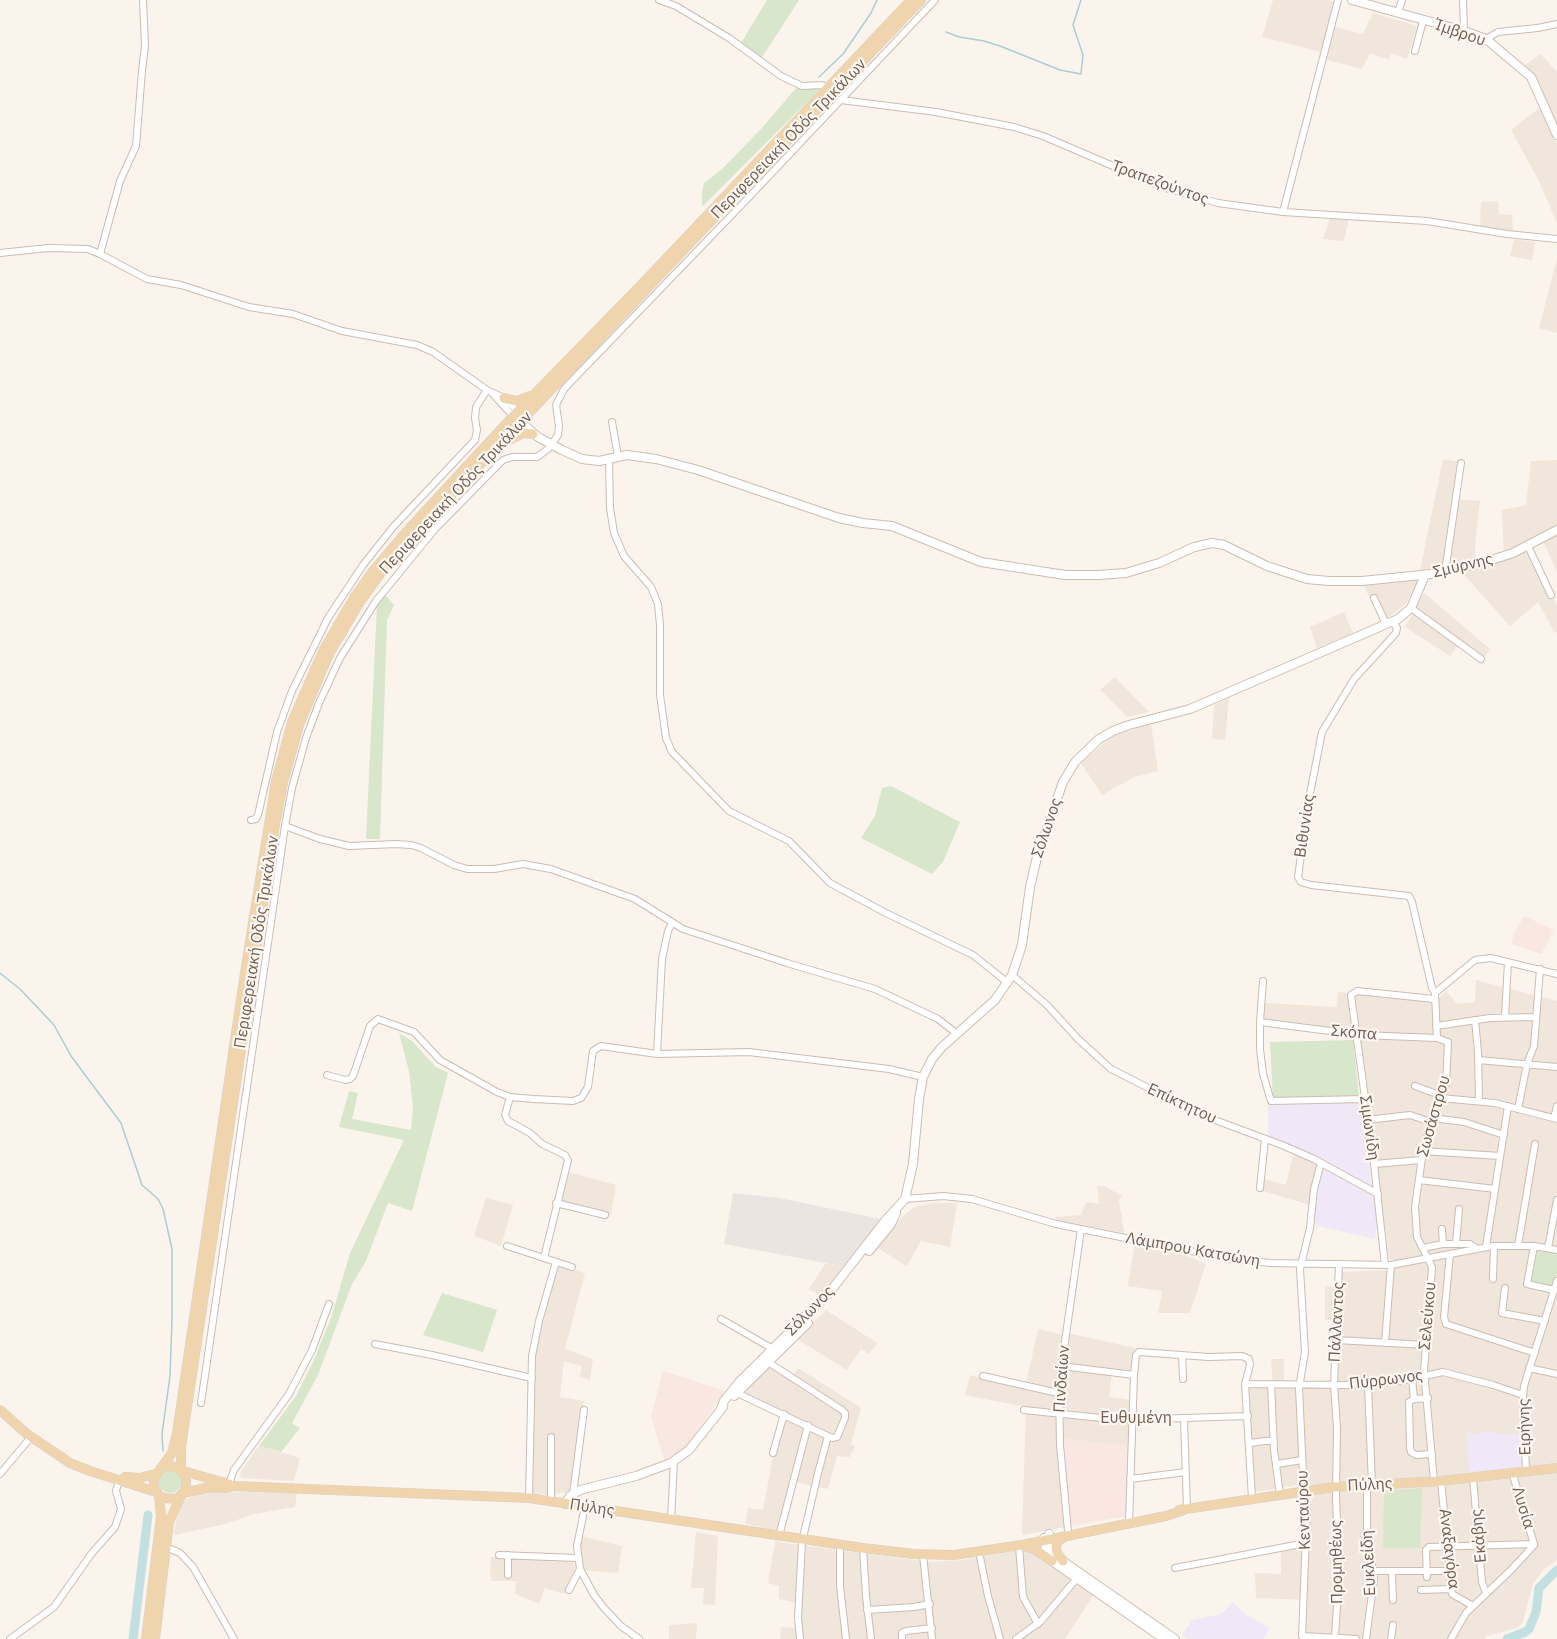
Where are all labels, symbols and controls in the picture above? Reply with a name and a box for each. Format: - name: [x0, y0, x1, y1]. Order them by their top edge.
- street label: Ίμβρου: [1432, 15, 1488, 51]
- street label: Περιφερειακή Οδός Τρικάλων: [707, 55, 871, 223]
- street label: Τραπεζούντος: [1109, 157, 1211, 209]
- street label: Περιφερειακή Οδός Τρικάλων: [376, 408, 536, 578]
- street label: Σμύρνης: [1431, 550, 1495, 582]
- street label: Βιθυνίας: [1291, 793, 1319, 859]
- street label: Σόλωνος: [1028, 796, 1066, 860]
- street label: Περιφερειακή Οδός Τρικάλων: [231, 834, 283, 1050]
- street label: Σκόπα: [1330, 1021, 1378, 1045]
- street label: Σωσάστρου: [1413, 1073, 1455, 1159]
- street label: Επίκτητου: [1144, 1080, 1220, 1128]
- street label: Σιμωνίδη: [1355, 1094, 1383, 1162]
- street label: Λάμπρου Κατσώνη: [1124, 1229, 1262, 1271]
- street label: Πάλλαντος: [1325, 1281, 1349, 1363]
- street label: Σελεύκου: [1415, 1281, 1441, 1351]
- street label: Σόλωνος: [782, 1282, 838, 1340]
- street label: Πινδαίων: [1050, 1345, 1074, 1413]
- street label: Πύρρωνος: [1348, 1366, 1424, 1394]
- street label: Ειρήνης: [1514, 1398, 1536, 1456]
- street label: Ευθυμένη: [1100, 1408, 1172, 1428]
- street label: Κενταύρου: [1293, 1470, 1315, 1550]
- street label: Πύλης: [1347, 1474, 1393, 1496]
- street label: Λυσία: [1507, 1484, 1539, 1532]
- street label: Πύλης: [568, 1495, 616, 1521]
- street label: Αναξαγόρα: [1435, 1508, 1463, 1590]
- street label: Εκάβης: [1467, 1508, 1491, 1564]
- street label: Προμηθέως: [1327, 1520, 1347, 1604]
- street label: Ευκλείδη: [1358, 1530, 1380, 1596]

